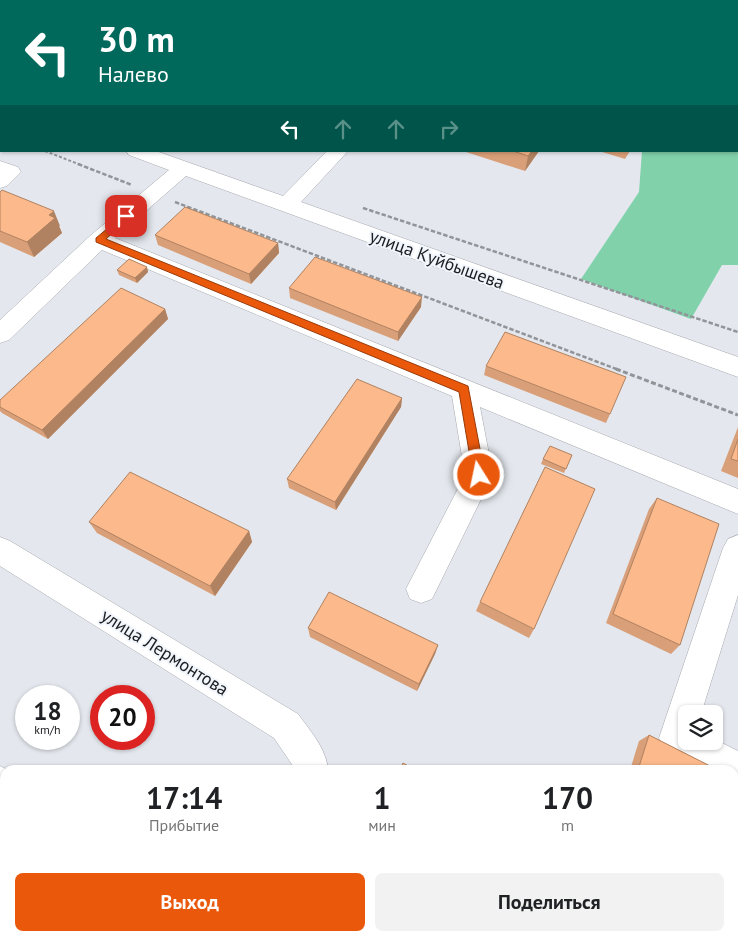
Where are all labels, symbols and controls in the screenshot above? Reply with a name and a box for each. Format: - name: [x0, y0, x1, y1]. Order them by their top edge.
- text: 30 m: [98, 16, 175, 62]
- icon: left: [15, 20, 80, 85]
- text: Налево: [98, 60, 169, 88]
- icon: left: [276, 115, 304, 143]
- icon: ahead: [329, 115, 357, 143]
- icon: ahead: [382, 115, 410, 143]
- icon: right: [435, 115, 463, 143]
- pin: [105, 195, 147, 237]
- icon: arrive: [112, 202, 140, 230]
- street label: улица Куйбышева: [367, 224, 507, 294]
- position arrow: [452, 448, 504, 500]
- street label: улица Лермонтова: [97, 604, 233, 700]
- speed limit sign: 20: [90, 685, 155, 750]
- text: 18: [33, 695, 62, 727]
- map controls: [678, 705, 723, 750]
- button: layers: [678, 705, 723, 750]
- text: km/h: [34, 722, 61, 737]
- text: 17:14: [146, 778, 222, 817]
- text: 1: [374, 778, 391, 817]
- text: 170: [542, 778, 593, 817]
- text: Прибытие: [149, 815, 219, 835]
- text: мин: [368, 815, 396, 835]
- text: m: [561, 815, 574, 835]
- button: Выход: [15, 873, 365, 931]
- button: Поделиться: [375, 873, 724, 931]

